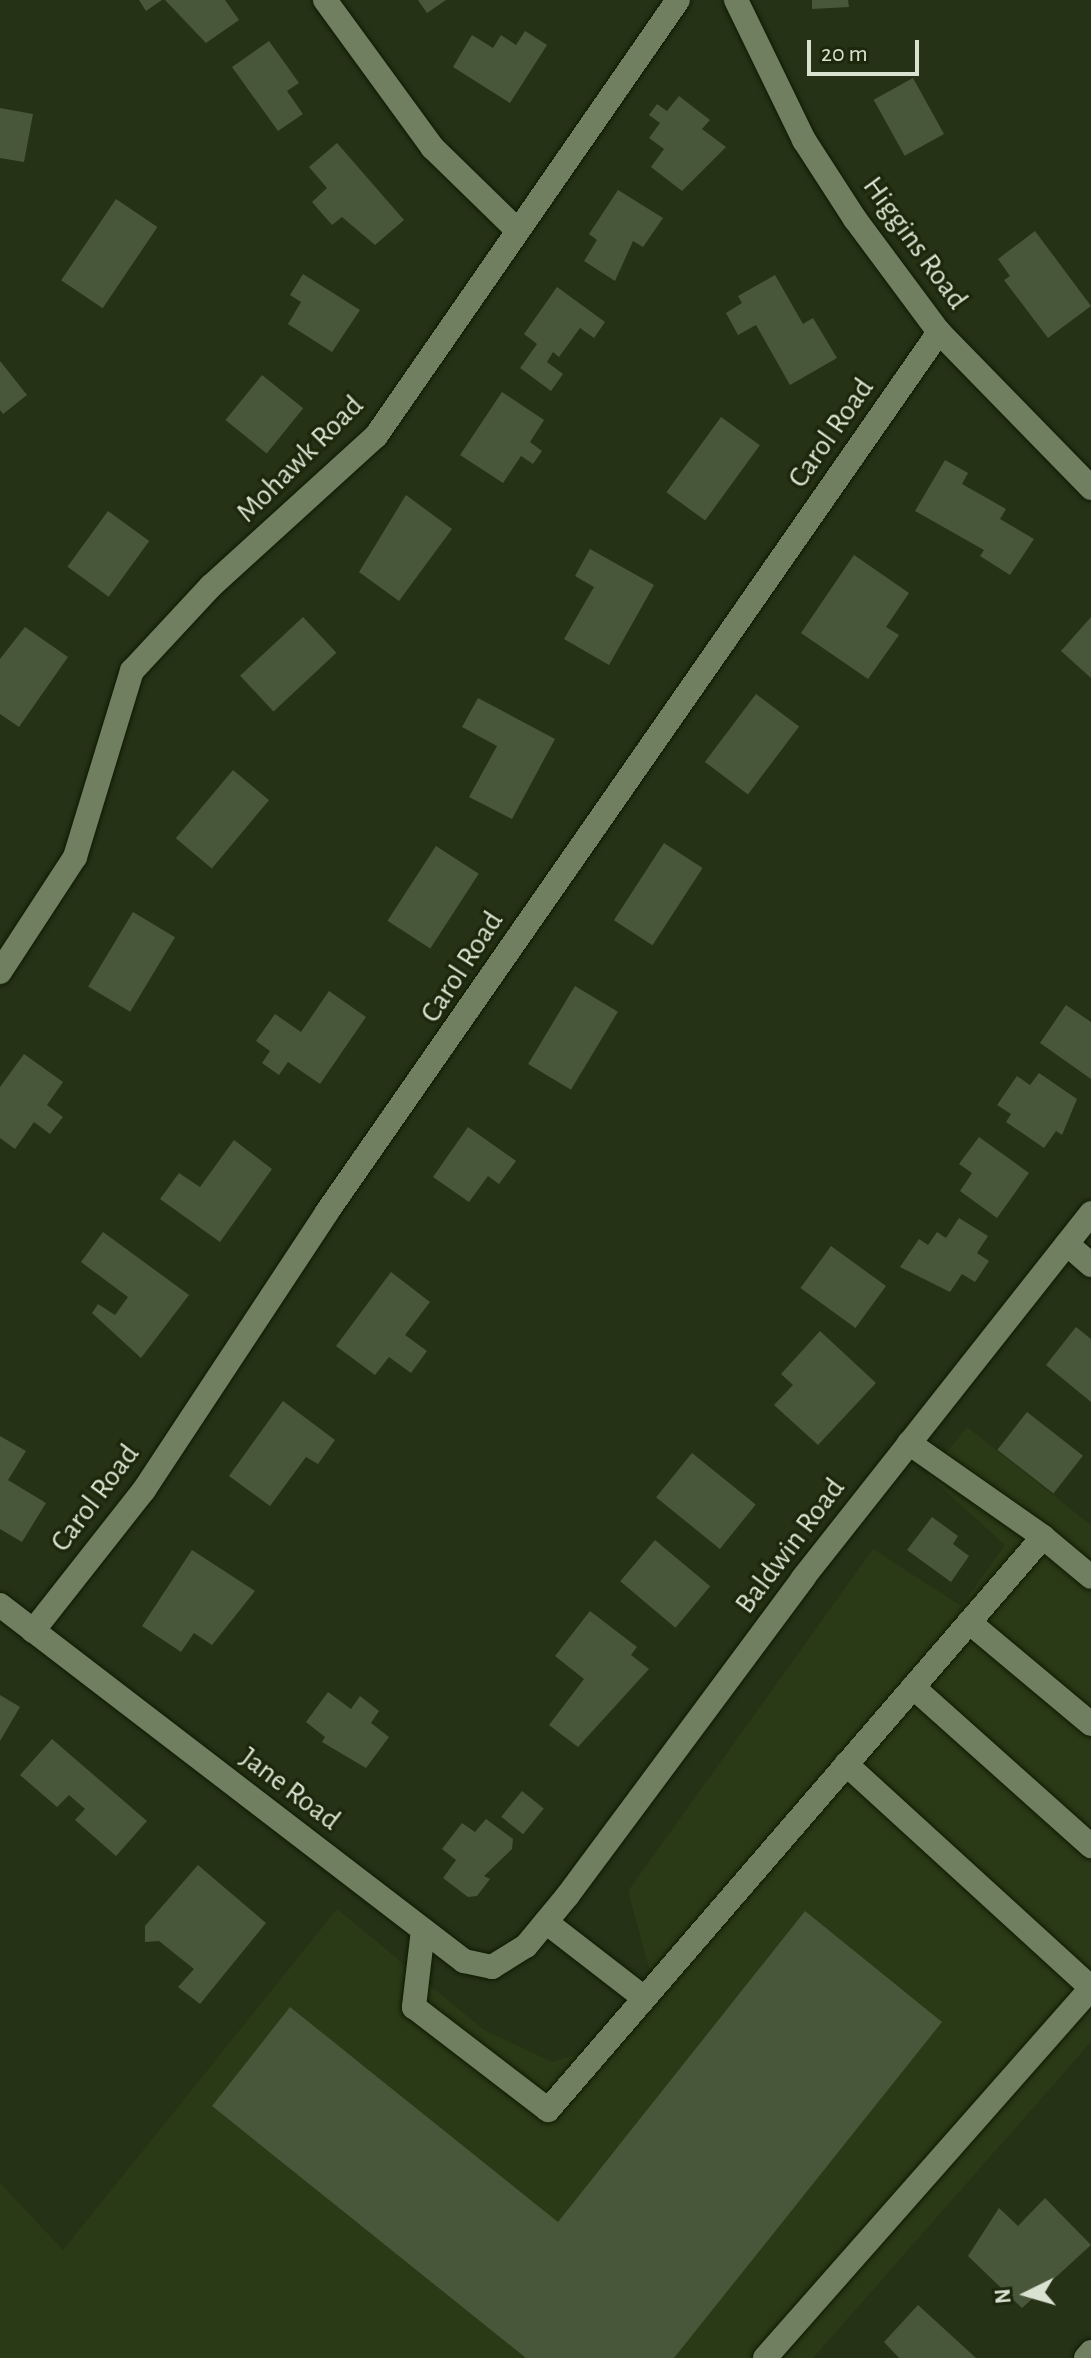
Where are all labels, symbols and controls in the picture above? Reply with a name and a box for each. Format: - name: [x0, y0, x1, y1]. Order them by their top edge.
- scale bar: [811, 24, 923, 74]
- text: 20 m: [821, 42, 868, 66]
- street label: Higgins Road: [855, 170, 975, 316]
- street label: Carol Road: [780, 371, 882, 495]
- street label: Mohawk Road: [229, 388, 371, 530]
- street label: Carol Road: [413, 905, 511, 1029]
- street label: Carol Road: [43, 1437, 147, 1559]
- street label: Baldwin Road: [727, 1471, 853, 1621]
- street label: Jane Road: [233, 1740, 347, 1838]
- north arrow: [987, 2254, 1067, 2334]
- text: N: [991, 2288, 1015, 2305]

